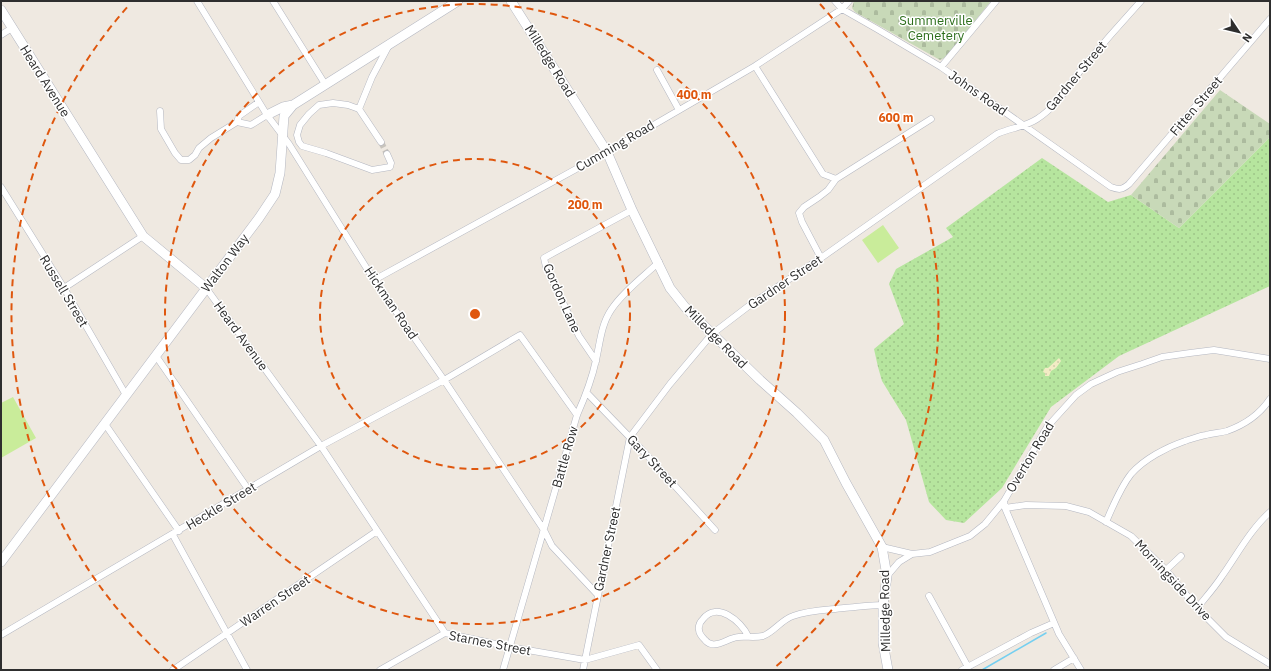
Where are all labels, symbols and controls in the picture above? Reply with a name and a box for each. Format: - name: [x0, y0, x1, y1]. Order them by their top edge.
- park label: Summerville Cemetery: [899, 12, 973, 44]
- north arrow: [1219, 12, 1259, 52]
- street label: Milledge Road: [521, 22, 579, 100]
- text: N: [1239, 30, 1255, 45]
- street label: Gardner Street: [1042, 38, 1110, 114]
- street label: Heard Avenue: [16, 42, 74, 120]
- street label: Johns Road: [945, 67, 1011, 119]
- street label: Fitten Street: [1166, 73, 1226, 139]
- text: 400 m: [676, 87, 712, 102]
- text: 600 m: [878, 110, 914, 125]
- street label: Cumming Road: [572, 116, 658, 176]
- text: 200 m: [567, 197, 603, 212]
- street label: Walton Way: [197, 230, 253, 296]
- street label: Gardner Street: [745, 251, 825, 313]
- street label: Russell Street: [36, 252, 92, 330]
- street label: Gordon Lane: [539, 261, 585, 335]
- street label: Hickman Road: [360, 263, 422, 343]
- street label: Heard Avenue: [210, 298, 272, 374]
- street label: Milledge Road: [681, 302, 751, 372]
- centre of rings: [468, 307, 482, 321]
- street label: Overton Road: [1002, 419, 1058, 495]
- street label: Battle Row: [548, 424, 582, 490]
- street label: Gary Street: [623, 431, 681, 491]
- street label: Heckle Street: [183, 478, 259, 534]
- street label: Gardner Street: [590, 505, 624, 593]
- street label: Morningside Drive: [1131, 536, 1215, 624]
- street label: Milledge Road: [876, 570, 894, 652]
- street label: Warren Street: [237, 571, 313, 631]
- street label: Starnes Street: [447, 627, 533, 659]

